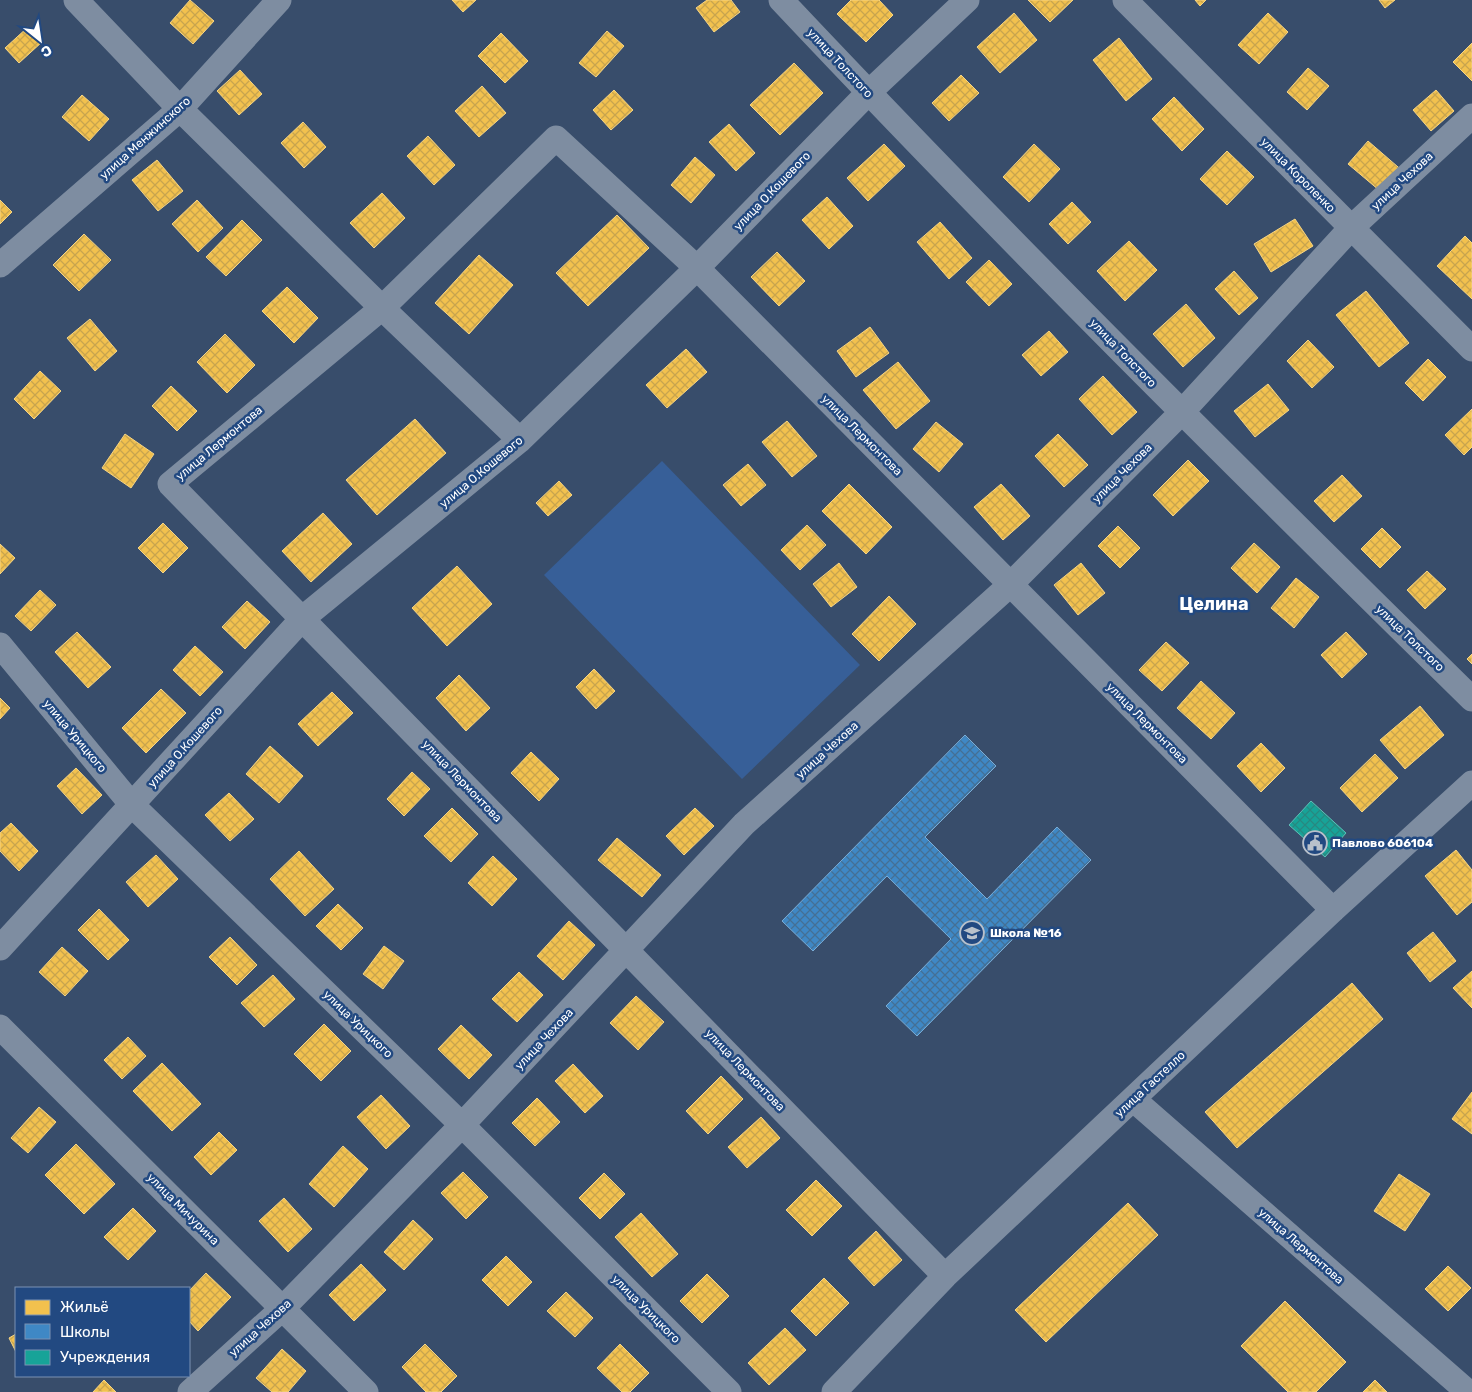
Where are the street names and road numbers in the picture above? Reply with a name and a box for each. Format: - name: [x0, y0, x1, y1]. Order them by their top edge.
- street label: улица Толстого: [804, 25, 876, 101]
- street label: улица Менжинского: [97, 94, 193, 182]
- street label: улица Короленко: [1258, 135, 1338, 215]
- street label: улица О.Кошевого: [731, 149, 813, 233]
- street label: улица Чехова: [1368, 149, 1436, 213]
- street label: улица Толстого: [1087, 316, 1159, 390]
- street label: улица Лермонтова: [819, 392, 905, 478]
- street label: улица Лермонтова: [173, 403, 265, 483]
- street label: улица О.Кошевого: [437, 433, 526, 511]
- street label: улица Чехова: [1089, 440, 1155, 506]
- street label: улица Толстого: [1373, 602, 1447, 674]
- street label: улица Лермонтова: [1104, 680, 1190, 766]
- street label: улица Урицкого: [40, 697, 110, 775]
- street label: улица О.Кошевого: [145, 704, 225, 790]
- street label: улица Чехова: [793, 718, 861, 782]
- street label: улица Лермонтова: [419, 737, 505, 825]
- street label: улица Урицкого: [320, 987, 396, 1061]
- street label: улица Чехова: [512, 1005, 576, 1073]
- street label: улица Лермонтова: [702, 1026, 788, 1114]
- street label: улица Гастелло: [1112, 1048, 1188, 1120]
- street label: улица Мичурина: [144, 1170, 222, 1248]
- street label: улица Лермонтова: [1255, 1205, 1347, 1287]
- street label: улица Урицкого: [609, 1272, 683, 1346]
- street label: улица Чехова: [226, 1296, 294, 1360]

